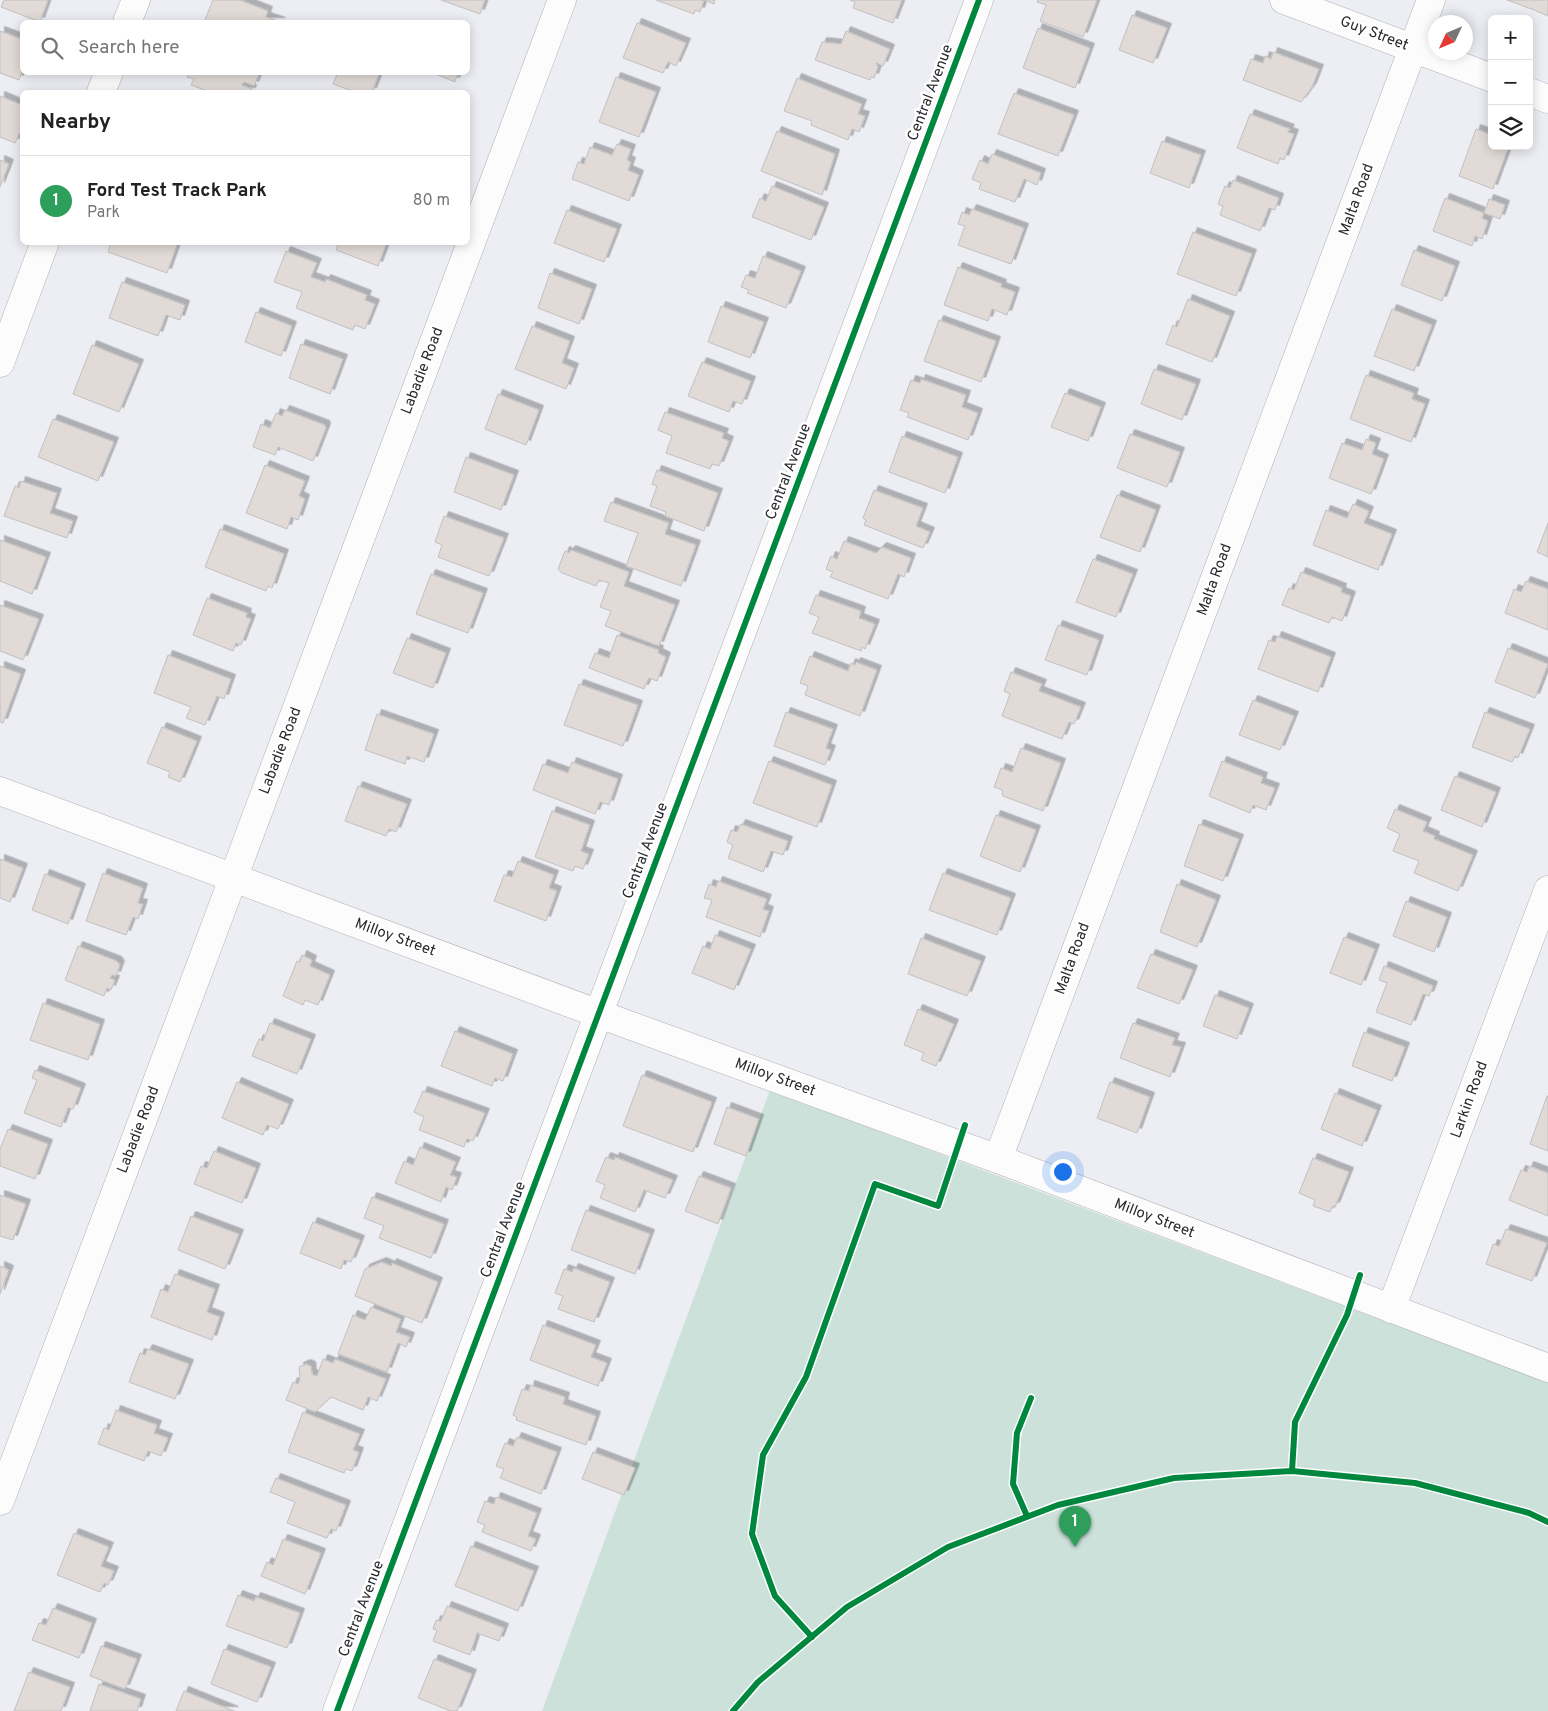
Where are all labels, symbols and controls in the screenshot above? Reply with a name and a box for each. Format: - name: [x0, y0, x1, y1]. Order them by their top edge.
- street label: Guy Street: [1337, 12, 1411, 56]
- north arrow: [1428, 15, 1473, 60]
- map controls: [1488, 15, 1533, 150]
- button: +: [1488, 15, 1533, 60]
- search box: [20, 20, 470, 75]
- icon: search: [38, 34, 66, 62]
- text: Search here: [78, 36, 180, 60]
- street label: Central Avenue: [904, 42, 958, 144]
- button: −: [1488, 60, 1533, 105]
- button: layers: [1488, 105, 1533, 150]
- text: Nearby: [40, 109, 111, 136]
- street label: Malta Road: [1335, 161, 1379, 239]
- text: Ford Test Track Park: [87, 179, 267, 203]
- text: 1: [53, 191, 59, 211]
- text: 80 m: [413, 191, 450, 211]
- text: Park: [87, 203, 120, 223]
- street label: Labadie Road: [398, 325, 448, 417]
- street label: Central Avenue: [762, 421, 816, 523]
- street label: Malta Road: [1193, 541, 1237, 619]
- street label: Labadie Road: [256, 705, 306, 797]
- street label: Central Avenue: [619, 800, 673, 902]
- street label: Milloy Street: [352, 915, 438, 961]
- street label: Malta Road: [1051, 920, 1095, 998]
- street label: Milloy Street: [732, 1055, 818, 1101]
- street label: Larkin Road: [1447, 1059, 1493, 1141]
- street label: Labadie Road: [114, 1084, 164, 1176]
- your location: [1050, 1159, 1076, 1185]
- street label: Central Avenue: [477, 1179, 531, 1281]
- street label: Milloy Street: [1111, 1195, 1197, 1243]
- pin: 1: [1059, 1506, 1091, 1547]
- street label: Central Avenue: [335, 1558, 389, 1660]

